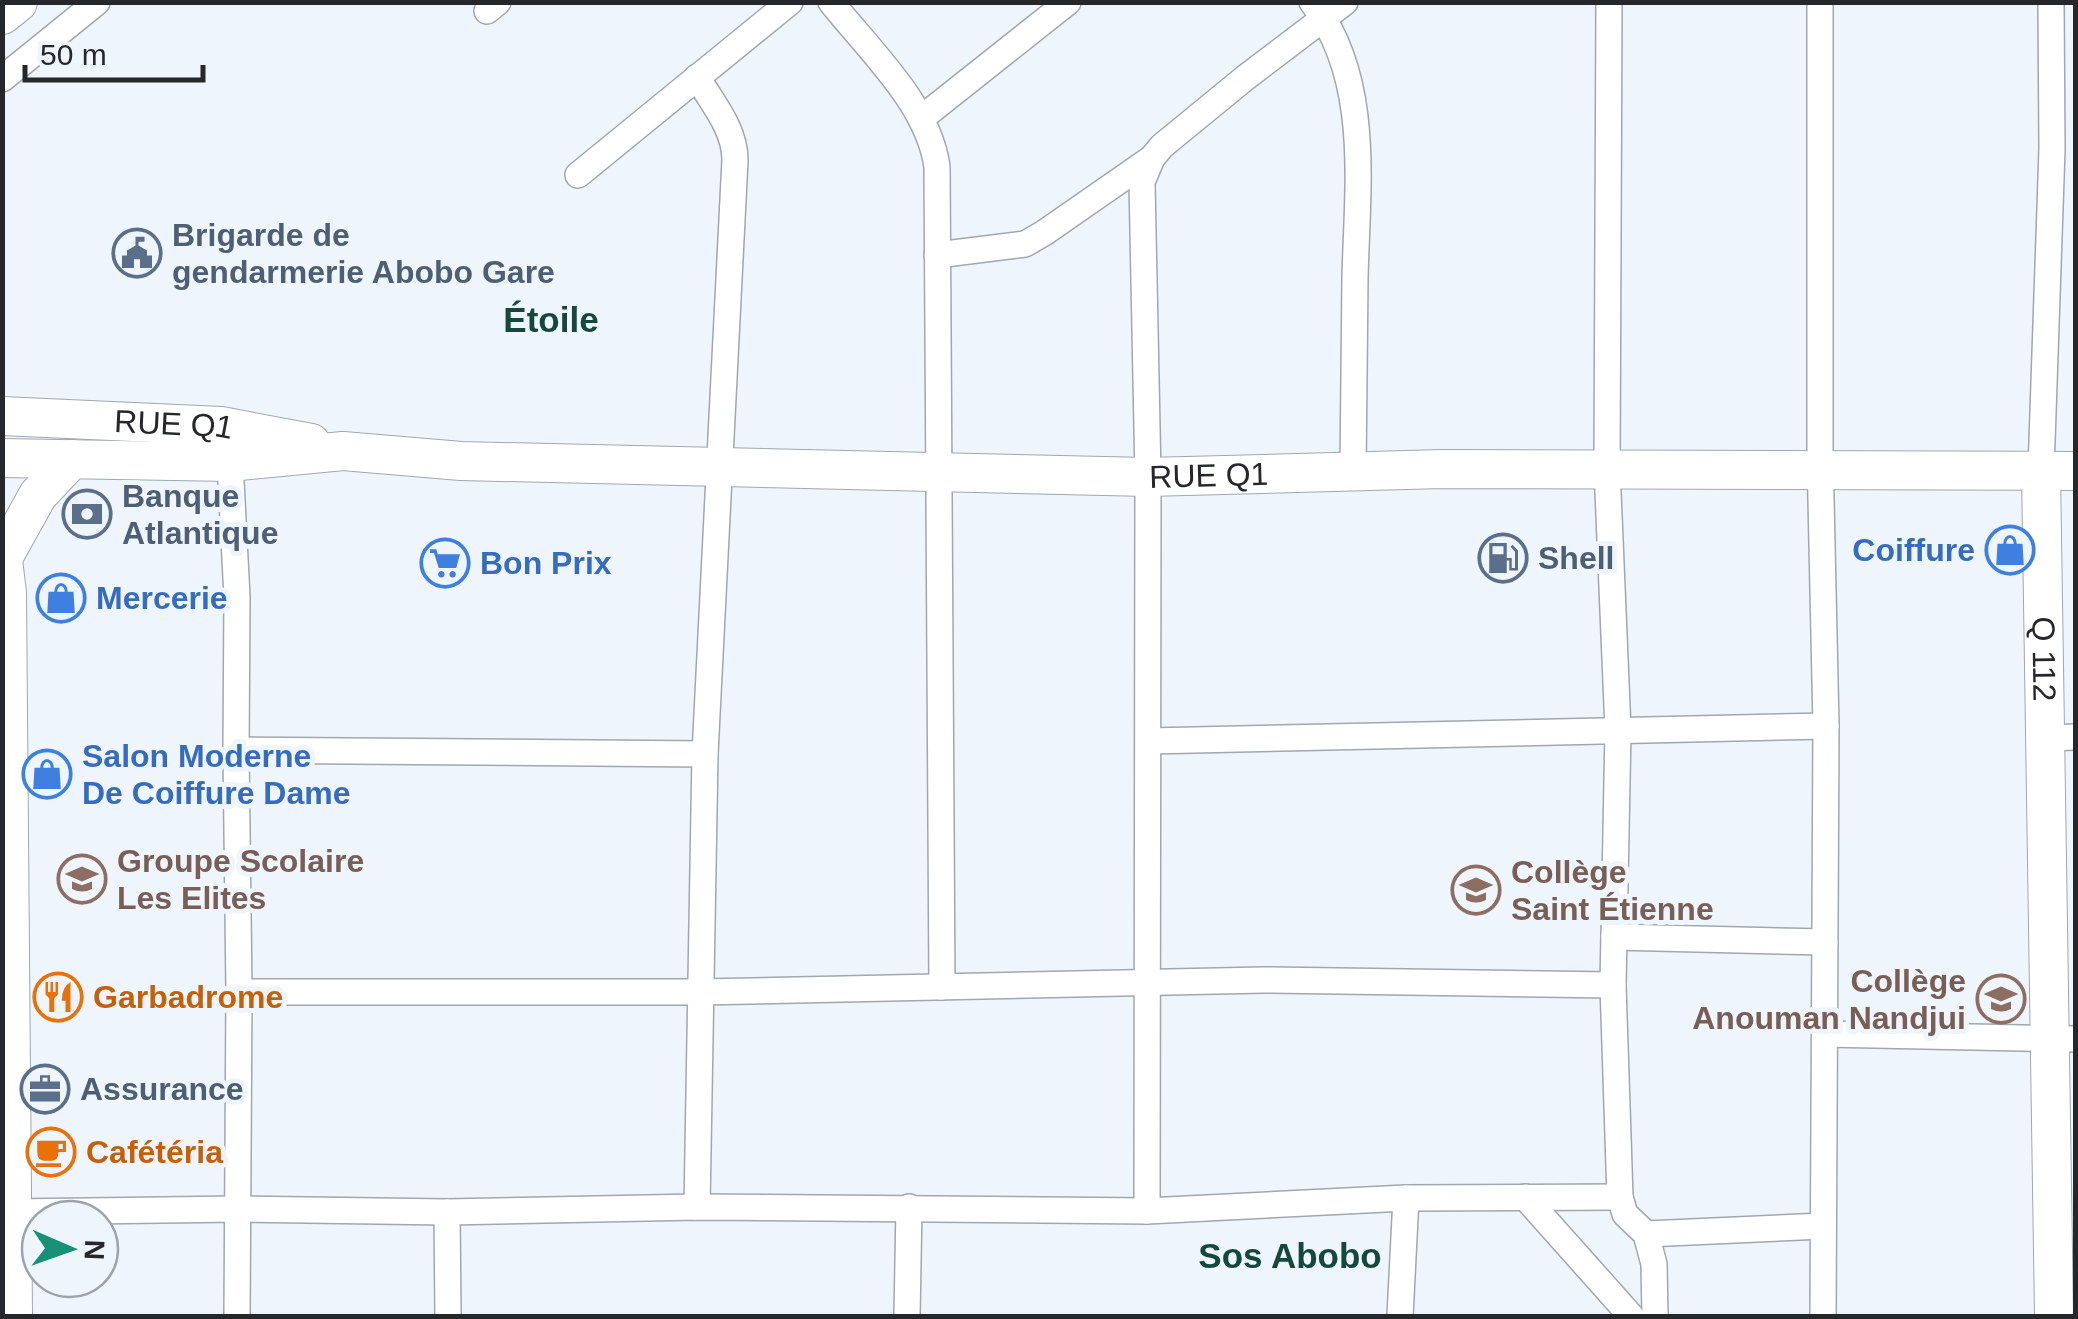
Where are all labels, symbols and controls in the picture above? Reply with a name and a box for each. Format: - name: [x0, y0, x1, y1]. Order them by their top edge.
- scale bar: [25, 20, 202, 82]
- text: 50 m: [40, 38, 107, 71]
- place label: Brigarde de gendarmerie Abobo Gare: [172, 217, 555, 290]
- public building icon: Brigarde de gendarmerie Abobo Gare: [111, 227, 163, 279]
- district label: Étoile: [503, 300, 599, 339]
- street label: RUE Q1: [113, 403, 236, 446]
- street label: RUE Q1: [1149, 456, 1269, 495]
- place label: Banque Atlantique: [122, 478, 278, 551]
- bank icon: Banque Atlantique: [61, 488, 113, 540]
- shop icon: Coiffure: [1984, 524, 2036, 576]
- fuel station icon: Shell: [1477, 532, 1529, 584]
- place label: Coiffure: [1852, 532, 1975, 568]
- supermarket icon: Bon Prix: [419, 537, 471, 589]
- place label: Shell: [1538, 540, 1614, 576]
- place label: Bon Prix: [480, 545, 612, 581]
- shop icon: Mercerie: [35, 572, 87, 624]
- place label: Mercerie: [96, 580, 228, 616]
- street label: Q 112: [2025, 616, 2063, 702]
- place label: Salon Moderne De Coiffure Dame: [82, 738, 351, 811]
- shop icon: Salon Moderne De Coiffure Dame: [21, 748, 73, 800]
- place label: Groupe Scolaire Les Elites: [117, 843, 364, 916]
- school or university icon: Groupe Scolaire Les Elites: [56, 853, 108, 905]
- place label: Collège Saint Étienne: [1511, 854, 1714, 927]
- school or university icon: Collège Saint Étienne: [1450, 864, 1502, 916]
- place label: Collège Anouman Nandjui: [1692, 963, 1966, 1036]
- restaurant icon: Garbadrome: [32, 971, 84, 1023]
- school or university icon: Collège Anouman Nandjui: [1975, 973, 2027, 1025]
- place label: Garbadrome: [93, 979, 283, 1015]
- office icon: Assurance: [19, 1063, 71, 1115]
- place label: Assurance: [80, 1071, 244, 1107]
- cafe icon: Cafétéria: [25, 1126, 77, 1178]
- place label: Cafétéria: [86, 1134, 223, 1170]
- north arrow: [20, 1199, 120, 1299]
- district label: Sos Abobo: [1198, 1236, 1382, 1275]
- text: N: [79, 1239, 110, 1261]

